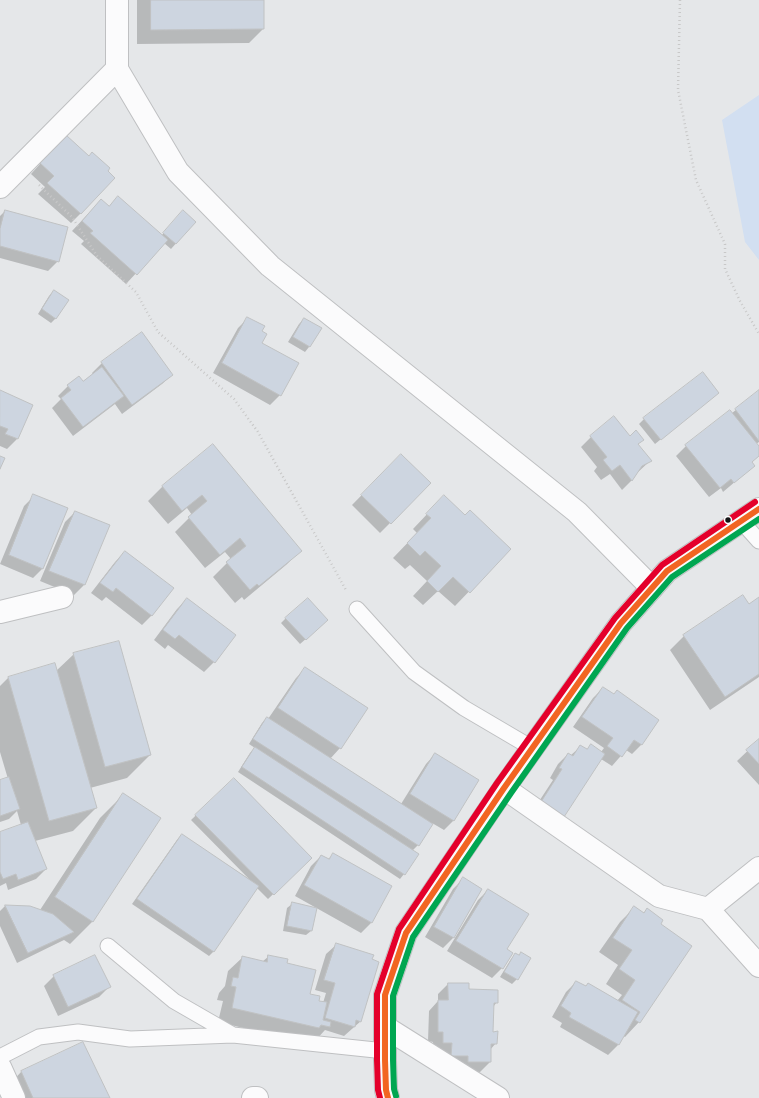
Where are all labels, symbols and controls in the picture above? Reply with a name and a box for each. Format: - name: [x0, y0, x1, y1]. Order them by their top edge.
- unlabelled marker: [723, 515, 733, 525]

